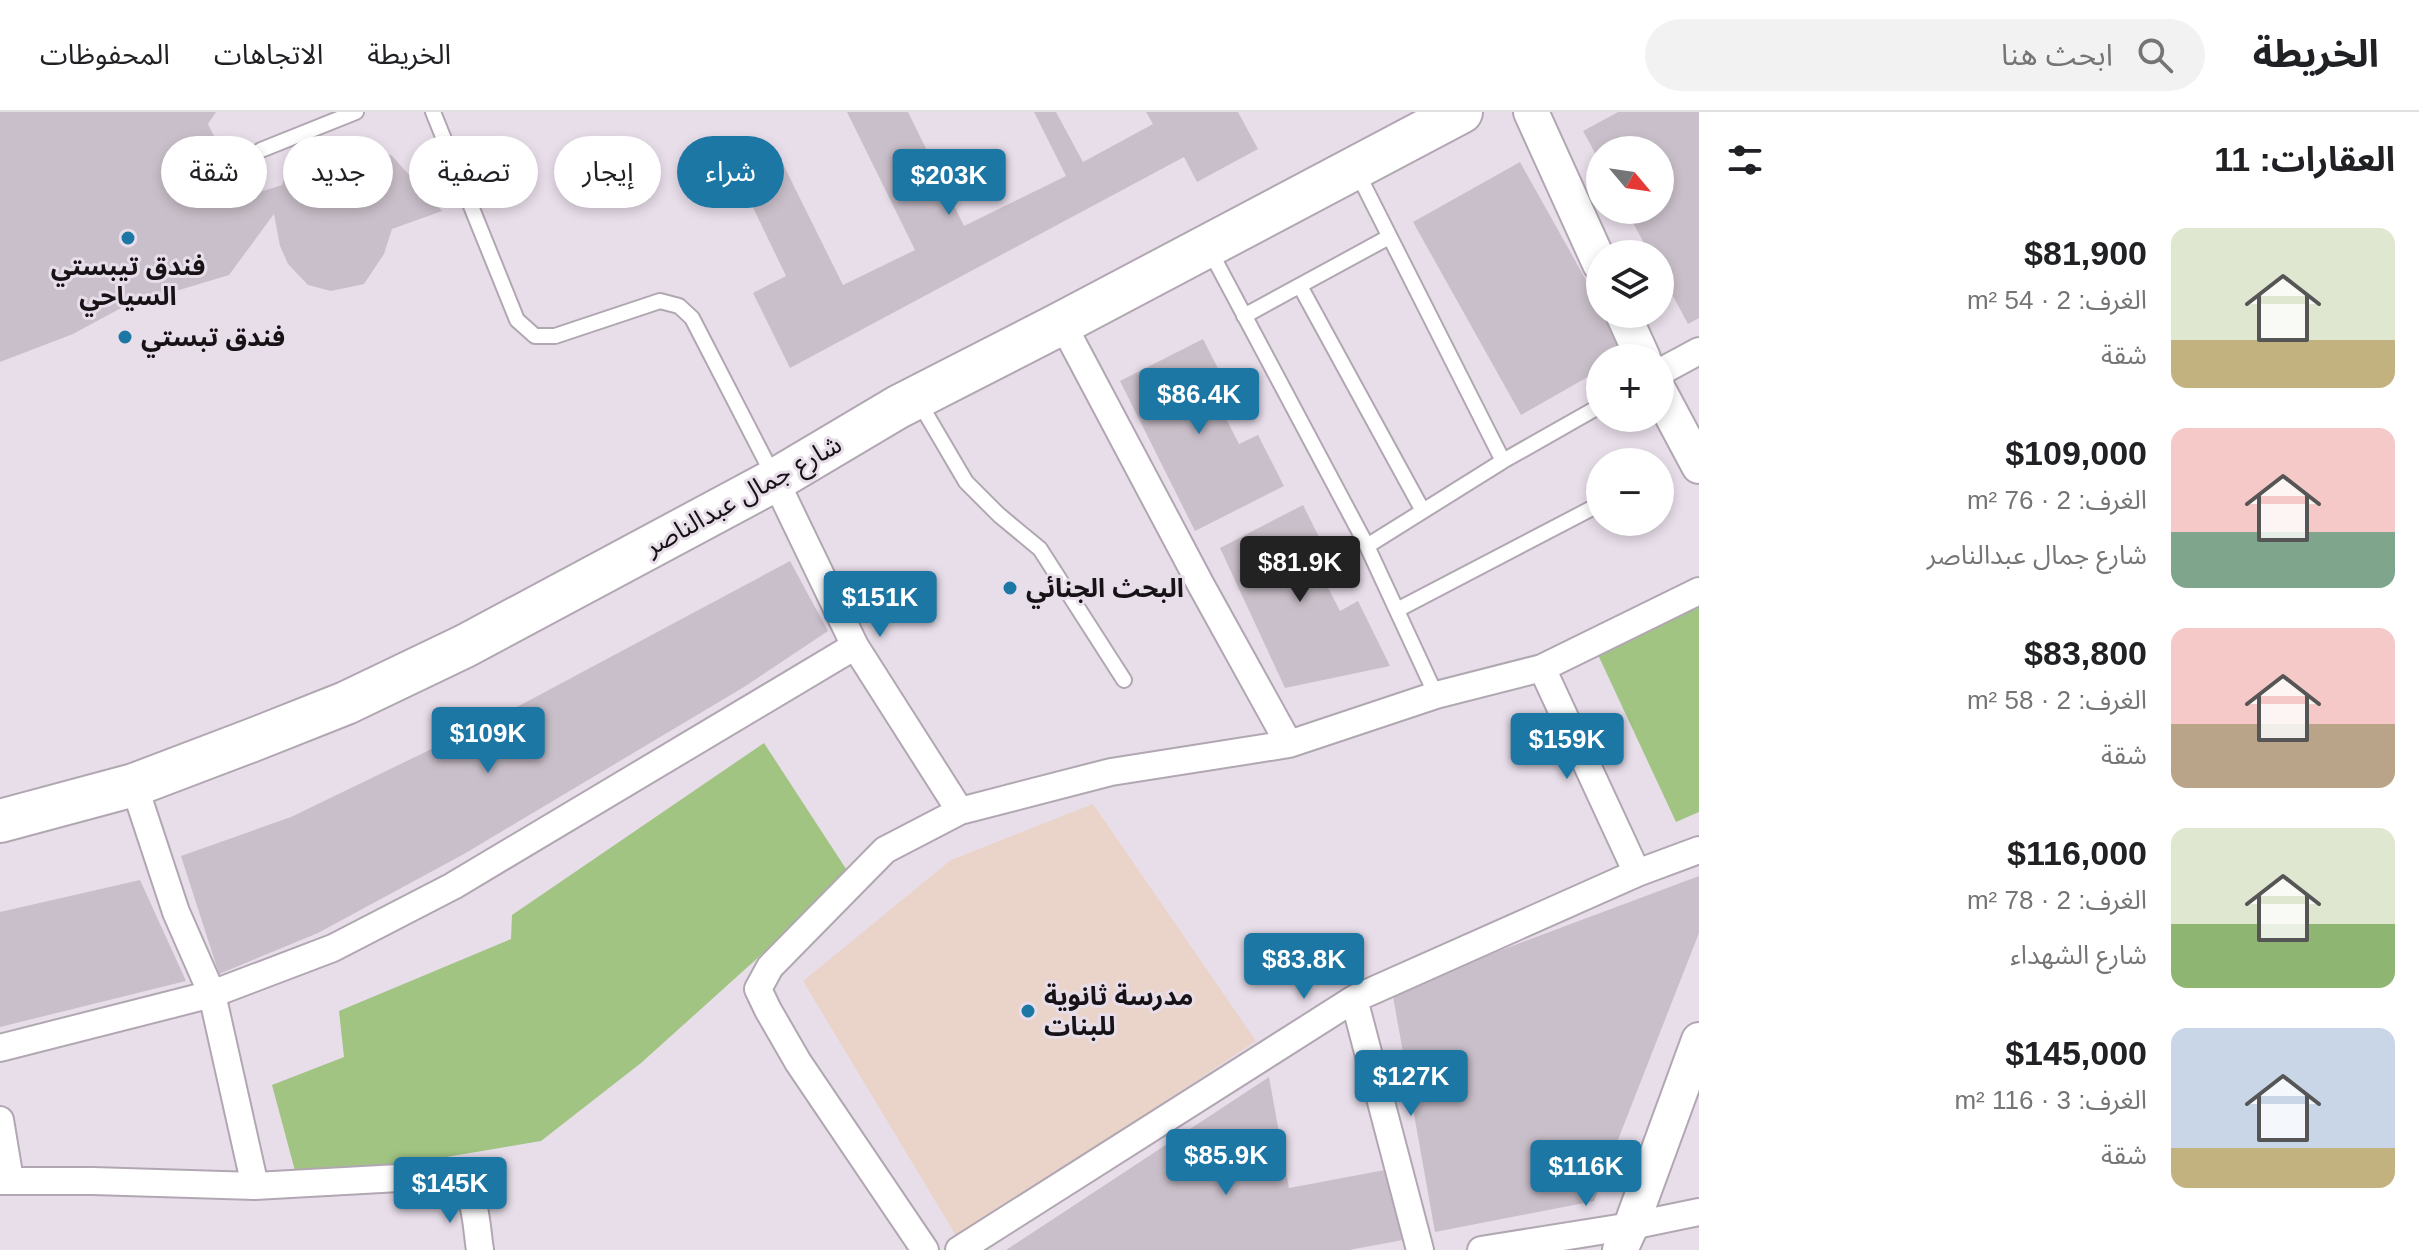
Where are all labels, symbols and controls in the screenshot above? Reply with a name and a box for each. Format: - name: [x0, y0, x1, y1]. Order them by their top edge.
- search box: [1645, 19, 2205, 91]
- icon: search: [2133, 33, 2177, 77]
- text: الخريطة: [2253, 33, 2379, 75]
- text: ابحث هنا: [2001, 38, 2113, 71]
- text: المحفوظات: [40, 39, 170, 70]
- text: الاتجاهات: [214, 39, 323, 70]
- text: الخريطة: [367, 39, 451, 70]
- chip: شقة: [161, 136, 267, 208]
- chip: جديد: [283, 136, 393, 208]
- chip: تصفية: [409, 136, 538, 208]
- chip: إيجار: [554, 136, 661, 208]
- chip: شراء: [677, 136, 784, 208]
- north arrow: [1586, 136, 1674, 224]
- map controls: [1586, 136, 1674, 536]
- icon: filters: [1723, 138, 1767, 182]
- text: العقارات: 11: [2214, 140, 2395, 178]
- pin: $203K: [893, 149, 1005, 217]
- text: $203K: [911, 160, 987, 190]
- marker: فندق تيبستي السياحي: [119, 229, 137, 247]
- text: $81,900: [2024, 234, 2147, 272]
- button: layers: [1586, 240, 1674, 328]
- place label: فندق تيبستي السياحي: [51, 251, 205, 317]
- icon: home: [2235, 260, 2331, 356]
- text: الغرف: 2 · 54 m²: [1967, 285, 2147, 315]
- place label: فندق تبستي: [141, 322, 285, 358]
- marker: فندق تبستي: [116, 328, 134, 346]
- text: شقة: [2101, 340, 2147, 370]
- button: +: [1586, 344, 1674, 432]
- pin: $86.4K: [1134, 368, 1264, 436]
- text: $86.4K: [1157, 379, 1241, 409]
- street label: شارع جمال عبدالناصر: [639, 429, 848, 565]
- text: $109,000: [2005, 434, 2147, 472]
- button: −: [1586, 448, 1674, 536]
- icon: home: [2235, 460, 2331, 556]
- text: الغرف: 2 · 76 m²: [1967, 485, 2147, 515]
- pin: $81.9K: [1235, 536, 1365, 604]
- text: شارع جمال عبدالناصر: [1927, 540, 2147, 570]
- text: $81.9K: [1258, 547, 1342, 577]
- pin: $151K: [824, 571, 936, 639]
- place label: البحث الجنائي: [1026, 573, 1184, 609]
- marker: البحث الجنائي: [1001, 579, 1019, 597]
- text: $151K: [842, 582, 918, 612]
- text: $83,800: [2024, 634, 2147, 672]
- icon: home: [2235, 660, 2331, 756]
- text: الغرف: 2 · 58 m²: [1967, 685, 2147, 715]
- pin: $109K: [432, 707, 544, 775]
- pin: $159K: [1511, 713, 1623, 781]
- text: $109K: [450, 718, 526, 748]
- text: $159K: [1529, 724, 1605, 754]
- text: شقة: [2101, 740, 2147, 770]
- text: $116,000: [2007, 834, 2147, 872]
- icon: home: [2235, 860, 2331, 956]
- text: الغرف: 2 · 78 m²: [1967, 885, 2147, 915]
- pin: $83.8K: [1239, 933, 1369, 1001]
- text: شارع الشهداء: [2010, 940, 2147, 970]
- text: $83.8K: [1262, 944, 1346, 974]
- place label: مدرسة ثانوية للبنات: [1044, 981, 1193, 1041]
- marker: مدرسة ثانوية للبنات: [1019, 1002, 1037, 1020]
- text: $145,000: [2005, 1034, 2147, 1072]
- pin: $127K: [1355, 1050, 1467, 1118]
- icon: home: [2235, 1060, 2331, 1156]
- text: $127K: [1373, 1061, 1449, 1091]
- text: الغرف: 3 · 116 m²: [1954, 1085, 2147, 1115]
- pin: $85.9K: [1161, 1129, 1291, 1197]
- text: $85.9K: [1184, 1140, 1268, 1170]
- pin: $116K: [1530, 1140, 1642, 1208]
- text: شقة: [2101, 1140, 2147, 1170]
- text: $116K: [1548, 1151, 1624, 1181]
- pin: $145K: [394, 1157, 506, 1225]
- text: $145K: [412, 1168, 488, 1198]

